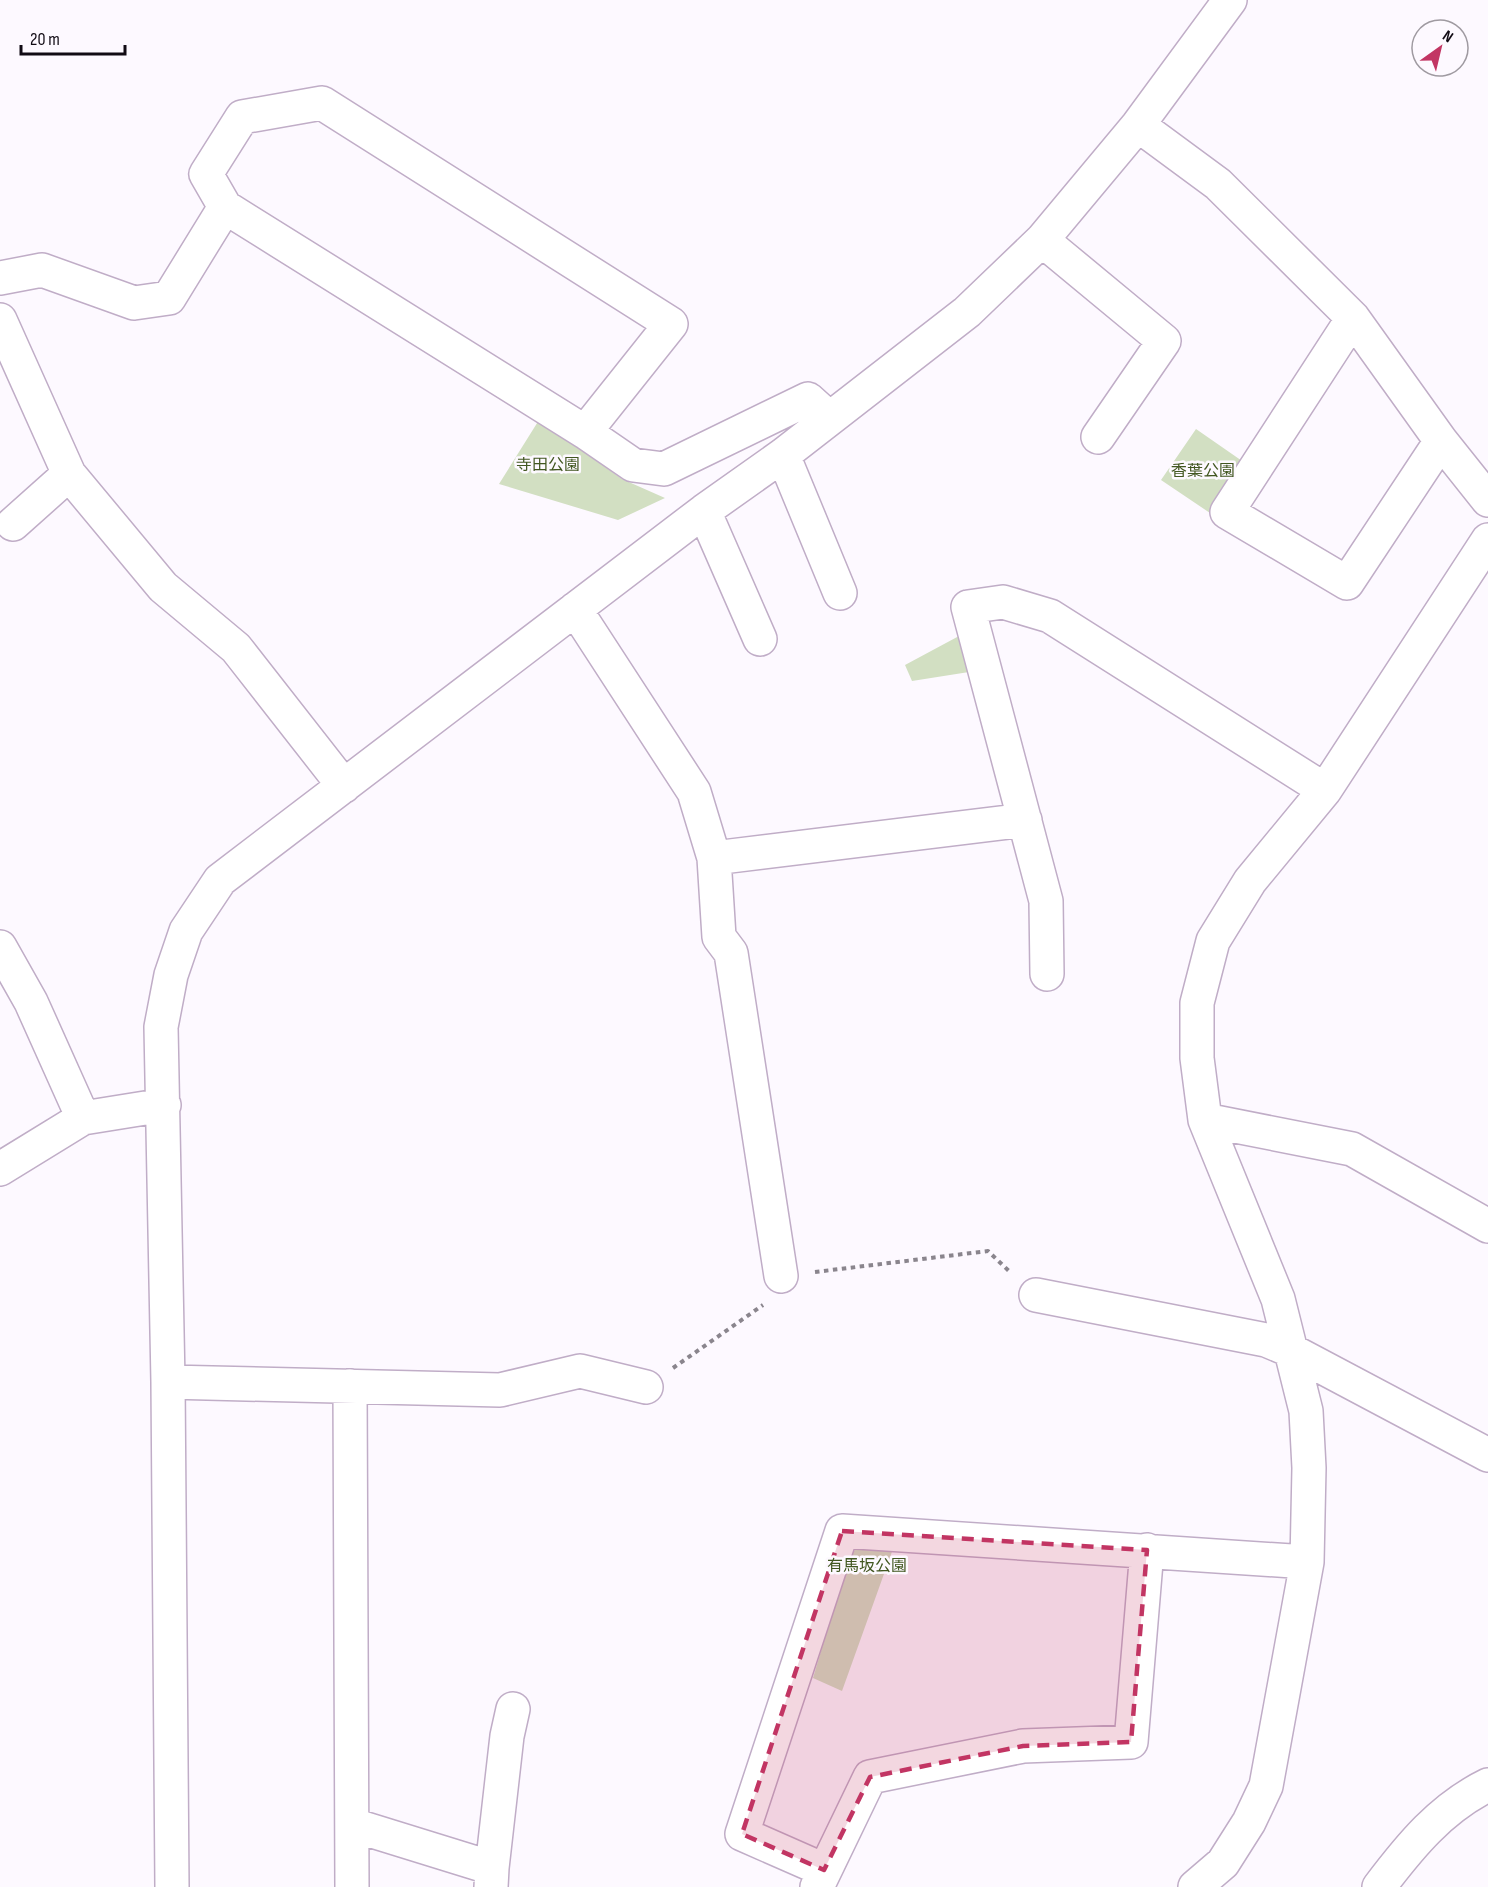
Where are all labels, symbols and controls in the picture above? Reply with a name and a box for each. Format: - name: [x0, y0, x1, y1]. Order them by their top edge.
- scale bar: [21, 18, 124, 56]
- north arrow: [1410, 18, 1470, 78]
- text: N: [1439, 27, 1456, 47]
- text: 20 m: [30, 29, 60, 50]
- park label: 寺田公園: [516, 456, 580, 475]
- park label: 香葉公園: [1171, 462, 1235, 481]
- park label: 有馬坂公園: [827, 1557, 907, 1576]

